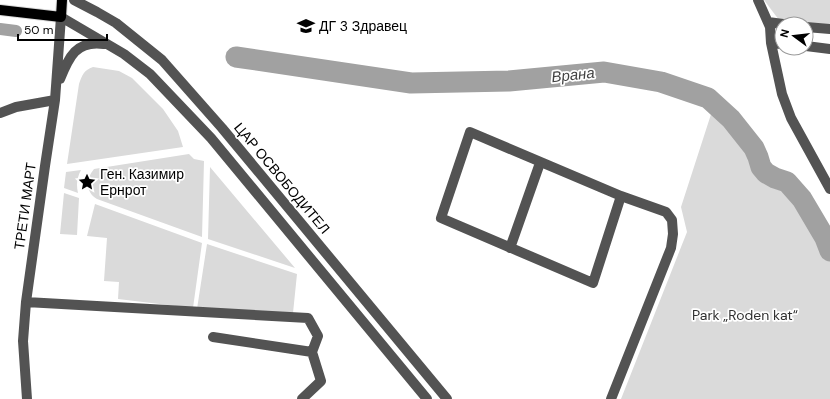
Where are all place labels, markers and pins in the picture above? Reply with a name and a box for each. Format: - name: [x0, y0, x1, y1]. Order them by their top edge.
- school or university icon: ДГ 3 Здравец: [296, 16, 316, 36]
- place label: ДГ 3 Здравец: [319, 17, 407, 35]
- place label: Ген. Казимир Ернрот: [100, 165, 184, 199]
- place icon: Ген. Казимир Ернрот: [77, 172, 97, 192]

